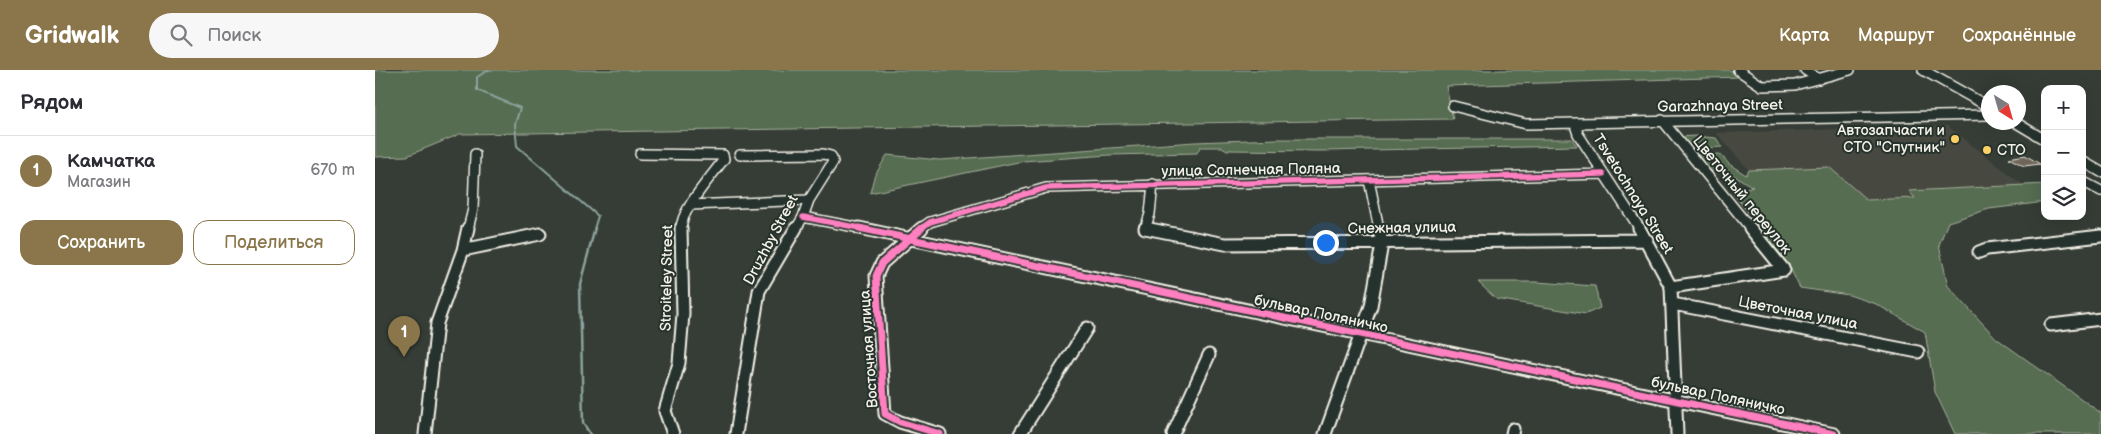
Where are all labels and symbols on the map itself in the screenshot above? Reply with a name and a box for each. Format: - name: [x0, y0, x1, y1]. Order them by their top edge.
- north arrow: [1981, 85, 2026, 130]
- street label: Garazhnaya Street: [1657, 95, 1783, 117]
- place label: Автозапчасти и СТО "Спутник": [1836, 121, 1945, 157]
- street label: Tsvetochnaya Street: [1588, 130, 1678, 258]
- street label: Цветочный переулок: [1688, 132, 1796, 258]
- marker: Автозапчасти и СТО "Спутник": [1949, 133, 1961, 145]
- place label: СТО: [1997, 141, 2026, 160]
- marker: СТО: [1981, 144, 1993, 156]
- street label: улица Солнечная Поляна: [1161, 159, 1341, 181]
- street label: Druzhby Street: [739, 191, 803, 288]
- street label: Снежная улица: [1347, 218, 1457, 238]
- street label: Stroiteley Street: [657, 224, 677, 331]
- your location: [1313, 230, 1339, 256]
- street label: Восточная улица: [855, 289, 883, 409]
- street label: бульвар Поляничко: [1252, 291, 1390, 337]
- street label: Цветочная улица: [1737, 292, 1859, 334]
- pin: 1: [388, 316, 420, 357]
- street label: бульвар Поляничко: [1649, 373, 1787, 419]

